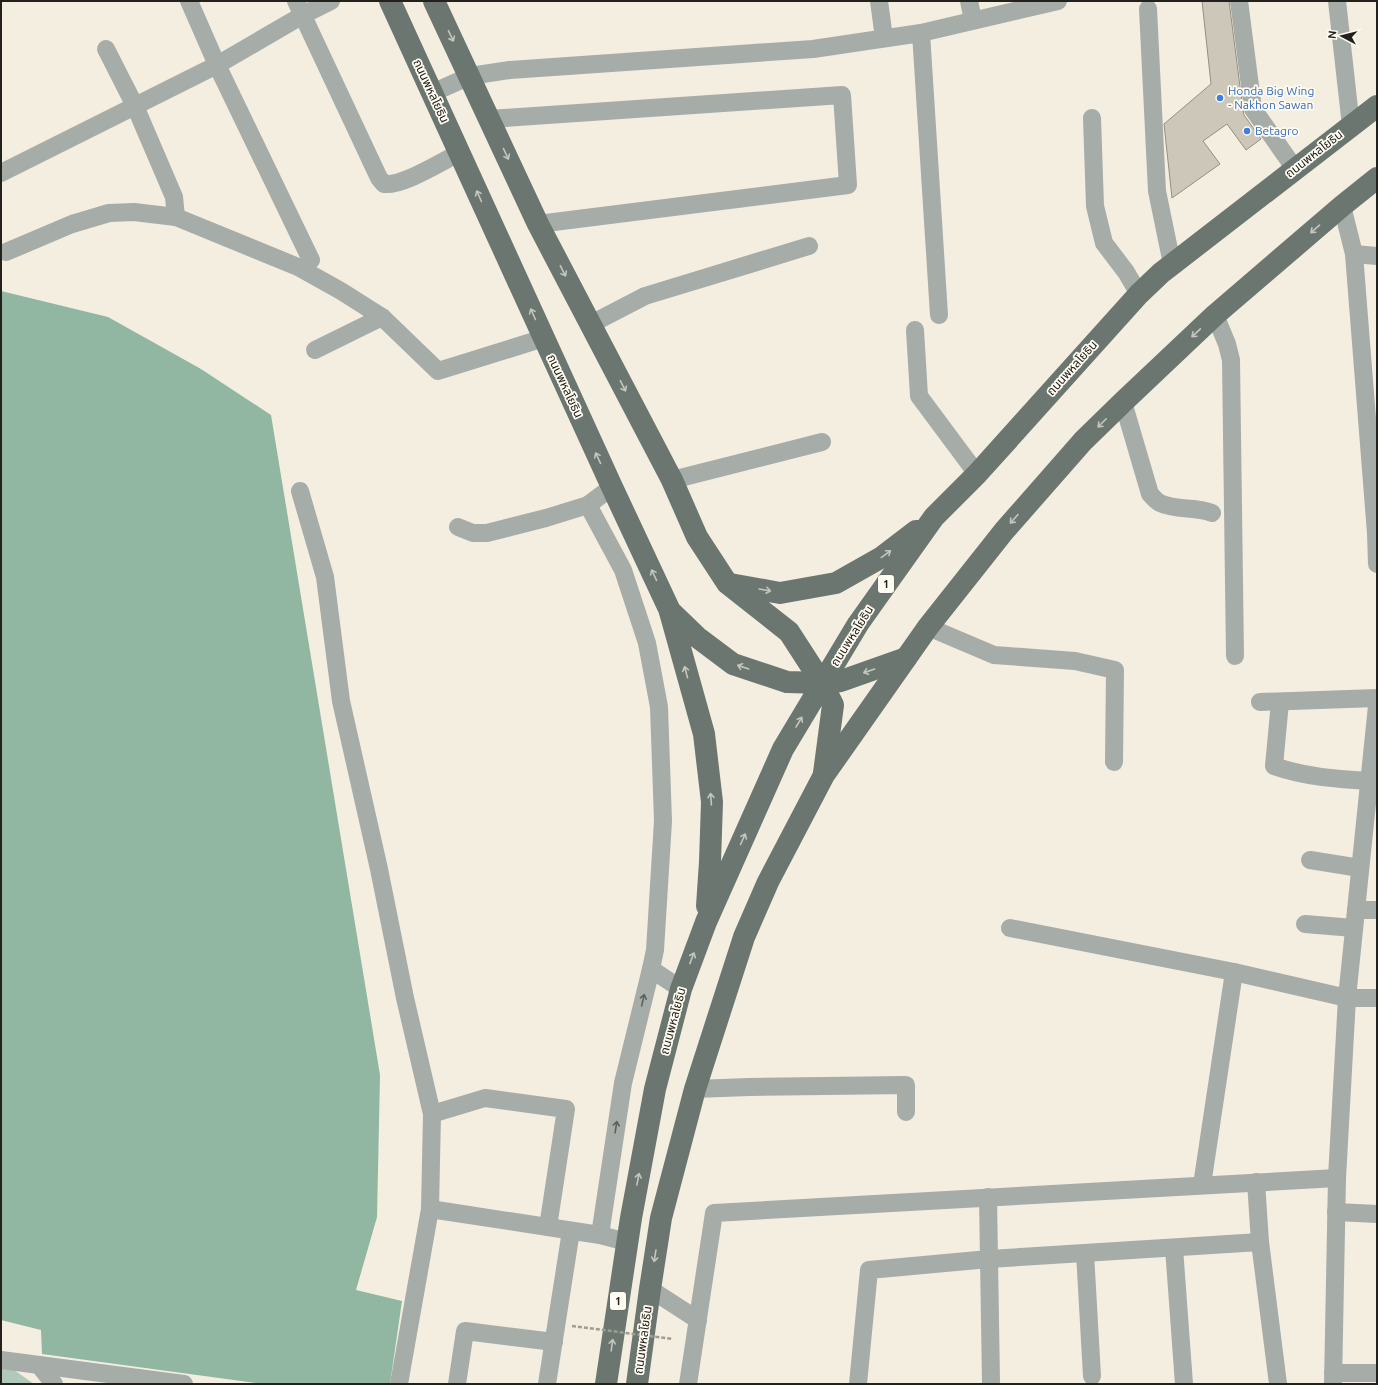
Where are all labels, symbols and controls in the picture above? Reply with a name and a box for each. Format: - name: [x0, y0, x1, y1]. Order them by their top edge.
- north arrow: [1322, 16, 1362, 56]
- one-way arrow: [448, 30, 455, 42]
- text: N: [1326, 30, 1339, 40]
- street label: ถนนพหลโยธิน: [411, 57, 452, 125]
- place label: Honda Big Wing - Nakhon Sawan: [1228, 84, 1314, 111]
- marker: Honda Big Wing - Nakhon Sawan: [1215, 93, 1225, 103]
- place label: Betagro: [1255, 124, 1299, 137]
- marker: Betagro: [1242, 126, 1252, 136]
- street label: ถนนพหลโยธิน: [1283, 127, 1345, 180]
- one-way arrow: [503, 147, 510, 159]
- one-way arrow: [475, 190, 482, 202]
- one-way arrow: [1309, 225, 1320, 234]
- one-way arrow: [560, 264, 567, 276]
- one-way arrow: [529, 308, 536, 320]
- one-way arrow: [1191, 328, 1201, 337]
- street label: ถนนพหลโยธิน: [1044, 338, 1099, 397]
- street label: ถนนพหลโยธิน: [545, 352, 586, 420]
- one-way arrow: [620, 380, 627, 392]
- one-way arrow: [1097, 418, 1106, 428]
- one-way arrow: [594, 452, 601, 464]
- one-way arrow: [1010, 514, 1019, 524]
- one-way arrow: [880, 549, 891, 558]
- one-way arrow: [649, 570, 657, 582]
- road number: 1: [878, 575, 894, 593]
- one-way arrow: [758, 586, 771, 594]
- street label: ถนนพหลโยธิน: [828, 603, 875, 668]
- one-way arrow: [737, 663, 749, 671]
- one-way arrow: [682, 666, 689, 679]
- one-way arrow: [862, 668, 875, 675]
- one-way arrow: [796, 716, 804, 728]
- one-way arrow: [708, 793, 715, 806]
- one-way arrow: [740, 833, 747, 845]
- one-way arrow: [689, 953, 697, 965]
- street label: ถนนพหลโยธิน: [657, 986, 688, 1056]
- one-way arrow: [640, 994, 647, 1007]
- one-way arrow: [612, 1121, 620, 1134]
- one-way arrow: [634, 1173, 642, 1186]
- one-way arrow: [651, 1249, 659, 1262]
- road number: 1: [610, 1292, 626, 1310]
- street label: ถนนพหลโยธิน: [631, 1305, 654, 1375]
- one-way arrow: [608, 1339, 616, 1352]

